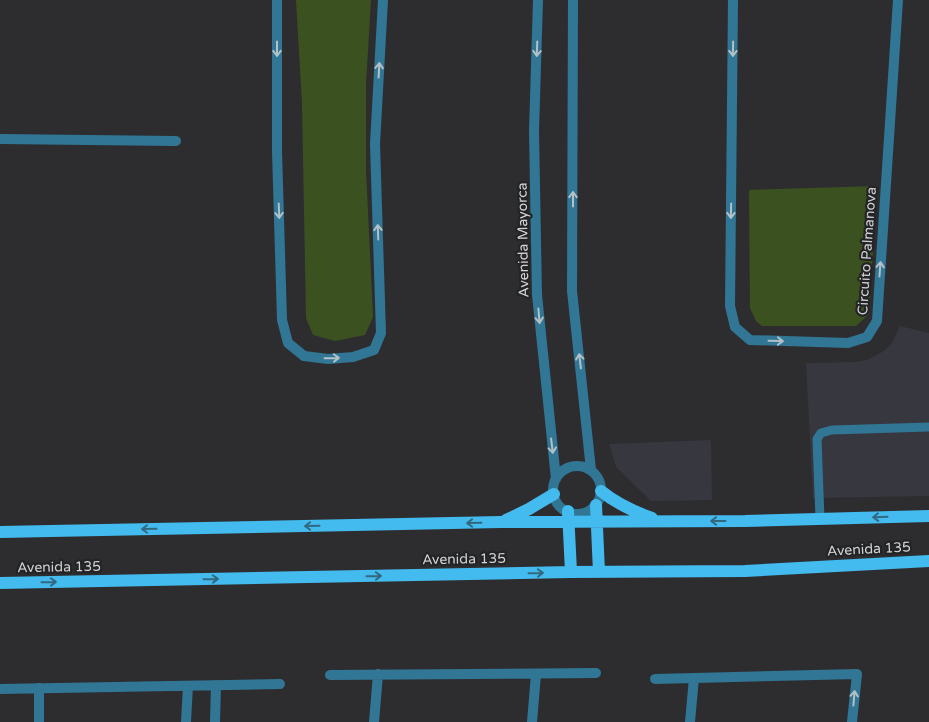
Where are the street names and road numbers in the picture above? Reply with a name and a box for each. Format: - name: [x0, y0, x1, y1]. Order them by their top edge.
- street label: Avenida Mayorca: [513, 182, 533, 298]
- street label: Circuito Palmanova: [854, 186, 880, 316]
- street label: Avenida 135: [827, 538, 911, 560]
- street label: Avenida 135: [422, 550, 506, 568]
- street label: Avenida 135: [17, 558, 101, 576]

